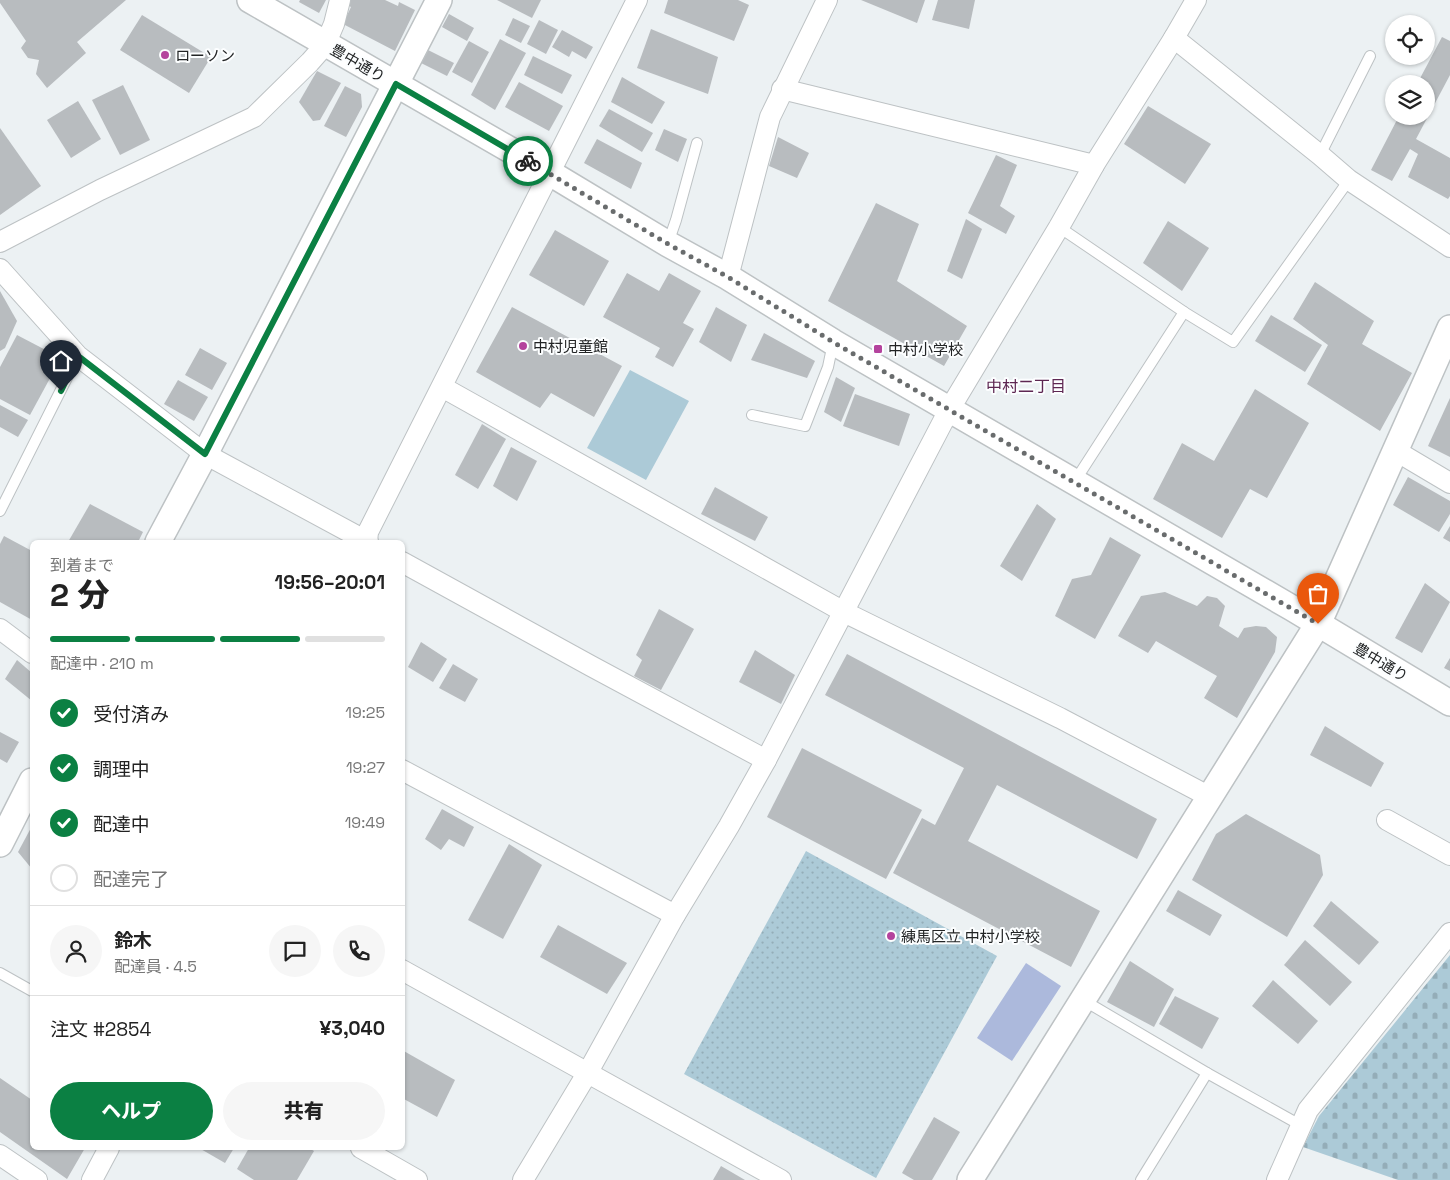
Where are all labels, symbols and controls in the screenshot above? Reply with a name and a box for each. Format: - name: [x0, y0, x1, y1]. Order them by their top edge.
- map controls: [1385, 15, 1435, 125]
- button: locate: [1385, 15, 1435, 65]
- street label: 豊中通り: [327, 40, 389, 86]
- place label: ローソン: [175, 46, 235, 65]
- marker: ローソン: [159, 49, 171, 61]
- button: layers: [1385, 75, 1435, 125]
- courier: [503, 136, 553, 186]
- icon: bike: [514, 147, 542, 175]
- place label: 中村児童館: [533, 337, 608, 356]
- pin: [40, 340, 82, 391]
- marker: 中村児童館: [517, 340, 529, 352]
- place label: 中村小学校: [888, 340, 963, 359]
- marker: 中村小学校: [872, 343, 884, 355]
- icon: home: [47, 347, 75, 375]
- district label: 中村二丁目: [986, 376, 1066, 397]
- text: 到着まで: [50, 555, 114, 576]
- text: 19:56–20:01: [275, 570, 385, 595]
- pin: [1297, 573, 1339, 624]
- text: 2 分: [50, 575, 109, 615]
- icon: bag: [1304, 580, 1332, 608]
- street label: 豊中通り: [1350, 638, 1412, 686]
- text: 配達中 · 210 m: [50, 653, 154, 674]
- icon: check: [50, 699, 78, 727]
- text: 受付済み: [93, 702, 169, 727]
- text: 19:25: [345, 702, 385, 723]
- icon: check: [50, 754, 78, 782]
- text: 調理中: [93, 757, 150, 782]
- text: 19:27: [346, 757, 385, 778]
- icon: check: [50, 809, 78, 837]
- text: 配達中: [93, 812, 150, 837]
- text: 19:49: [345, 812, 385, 833]
- text: 配達完了: [93, 867, 169, 892]
- button: person: [50, 925, 102, 977]
- button: chat: [269, 925, 321, 977]
- button: phone: [333, 925, 385, 977]
- place label: 練馬区立 中村小学校: [901, 927, 1040, 946]
- text: 鈴木: [114, 928, 152, 953]
- marker: 練馬区立 中村小学校: [885, 930, 897, 942]
- text: 配達員 · 4.5: [114, 956, 197, 977]
- text: ¥3,040: [320, 1016, 385, 1041]
- text: 注文 #2854: [50, 1017, 151, 1042]
- button: ヘルプ: [50, 1082, 213, 1140]
- button: 共有: [223, 1082, 385, 1140]

